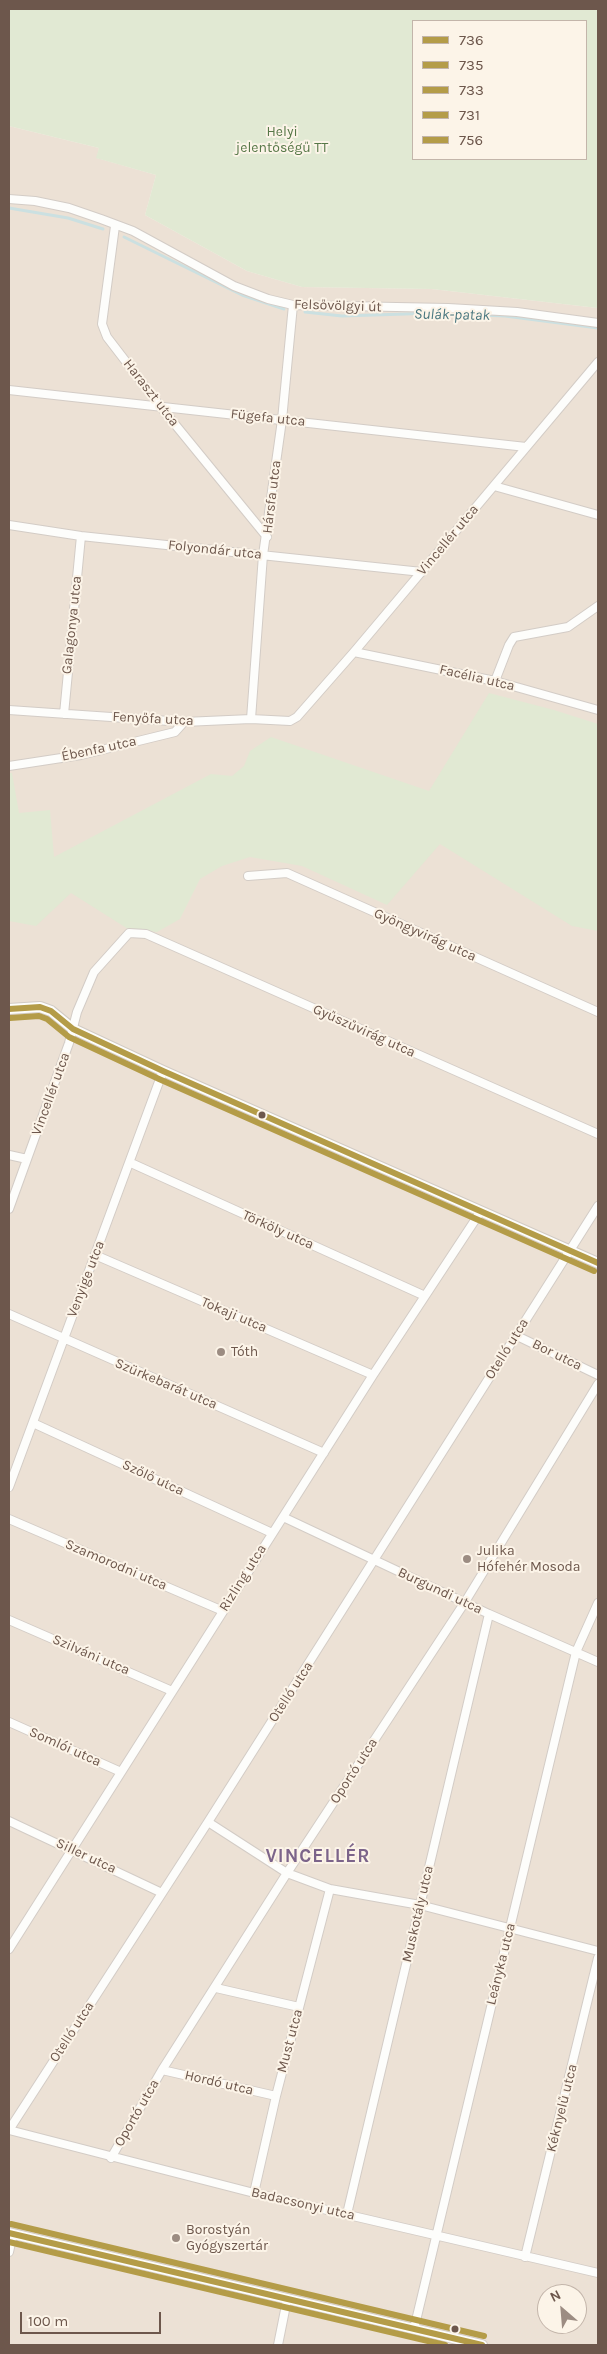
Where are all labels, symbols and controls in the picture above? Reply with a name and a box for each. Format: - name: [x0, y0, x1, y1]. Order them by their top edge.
- legend: [412, 20, 587, 160]
- text: 736: [459, 31, 484, 49]
- text: 735: [459, 56, 483, 74]
- text: 733: [459, 81, 484, 99]
- text: 731: [459, 106, 480, 124]
- park label: Helyi jelentőségű TT: [236, 124, 328, 156]
- text: 756: [459, 131, 483, 149]
- street label: Felsővölgyi út: [294, 296, 382, 316]
- water label: Sulák-patak: [414, 305, 490, 325]
- street label: Haraszt utca: [119, 356, 183, 430]
- street label: Fügefa utca: [230, 406, 306, 430]
- street label: Hársfa utca: [259, 459, 285, 535]
- street label: Vincellér utca: [414, 501, 482, 579]
- street label: Folyondár utca: [167, 537, 263, 563]
- street label: Galagonya utca: [58, 575, 86, 675]
- street label: Facélia utca: [438, 661, 516, 695]
- street label: Fenyőfa utca: [112, 708, 194, 730]
- street label: Ébenfa utca: [60, 733, 138, 765]
- street label: Gyöngyvirág utca: [371, 905, 479, 965]
- street label: Gyűszűvirág utca: [310, 1001, 418, 1061]
- street label: Vincellér utca: [28, 1050, 74, 1138]
- unlabelled marker: [257, 1110, 267, 1120]
- street label: Törköly utca: [240, 1207, 316, 1253]
- street label: Venyige utca: [64, 1238, 108, 1320]
- street label: Tokaji utca: [199, 1294, 269, 1336]
- street label: Otelló utca: [482, 1315, 532, 1383]
- street label: Bor utca: [529, 1336, 585, 1374]
- place label: Tóth: [231, 1344, 258, 1360]
- marker: Tóth: [215, 1346, 227, 1358]
- street label: Szürkebarát utca: [112, 1355, 220, 1413]
- street label: Szőlő utca: [119, 1456, 187, 1500]
- street label: Szamorodni utca: [62, 1536, 170, 1594]
- street label: Rizling utca: [216, 1541, 270, 1615]
- place label: Julika Hófehér Mosoda: [477, 1543, 581, 1575]
- marker: Julika Hófehér Mosoda: [461, 1553, 473, 1565]
- street label: Burgundi utca: [395, 1564, 485, 1618]
- street label: Szilváni utca: [50, 1631, 132, 1679]
- street label: Otelló utca: [265, 1659, 317, 1725]
- street label: Somlói utca: [26, 1724, 104, 1770]
- street label: Oportó utca: [327, 1735, 381, 1807]
- street label: Siller utca: [53, 1835, 119, 1877]
- district label: VINCELLÉR: [264, 1846, 372, 1868]
- street label: Muskotály utca: [399, 1864, 437, 1964]
- street label: Leányka utca: [483, 1921, 519, 2007]
- street label: Otelló utca: [46, 1999, 98, 2065]
- street label: Must utca: [273, 2007, 307, 2075]
- street label: Kéknyelű utca: [543, 2062, 581, 2154]
- street label: Hordó utca: [183, 2067, 255, 2099]
- street label: Oportó utca: [111, 2076, 163, 2150]
- street label: Badacsonyi utca: [250, 2184, 356, 2224]
- place label: Borostyán Gyógyszertár: [186, 2222, 268, 2254]
- marker: Borostyán Gyógyszertár: [170, 2232, 182, 2244]
- north arrow: [537, 2284, 587, 2334]
- text: N: [547, 2286, 564, 2306]
- scale bar: [22, 2302, 164, 2334]
- text: 100 m: [28, 2312, 68, 2330]
- unlabelled marker: [450, 2324, 460, 2334]

